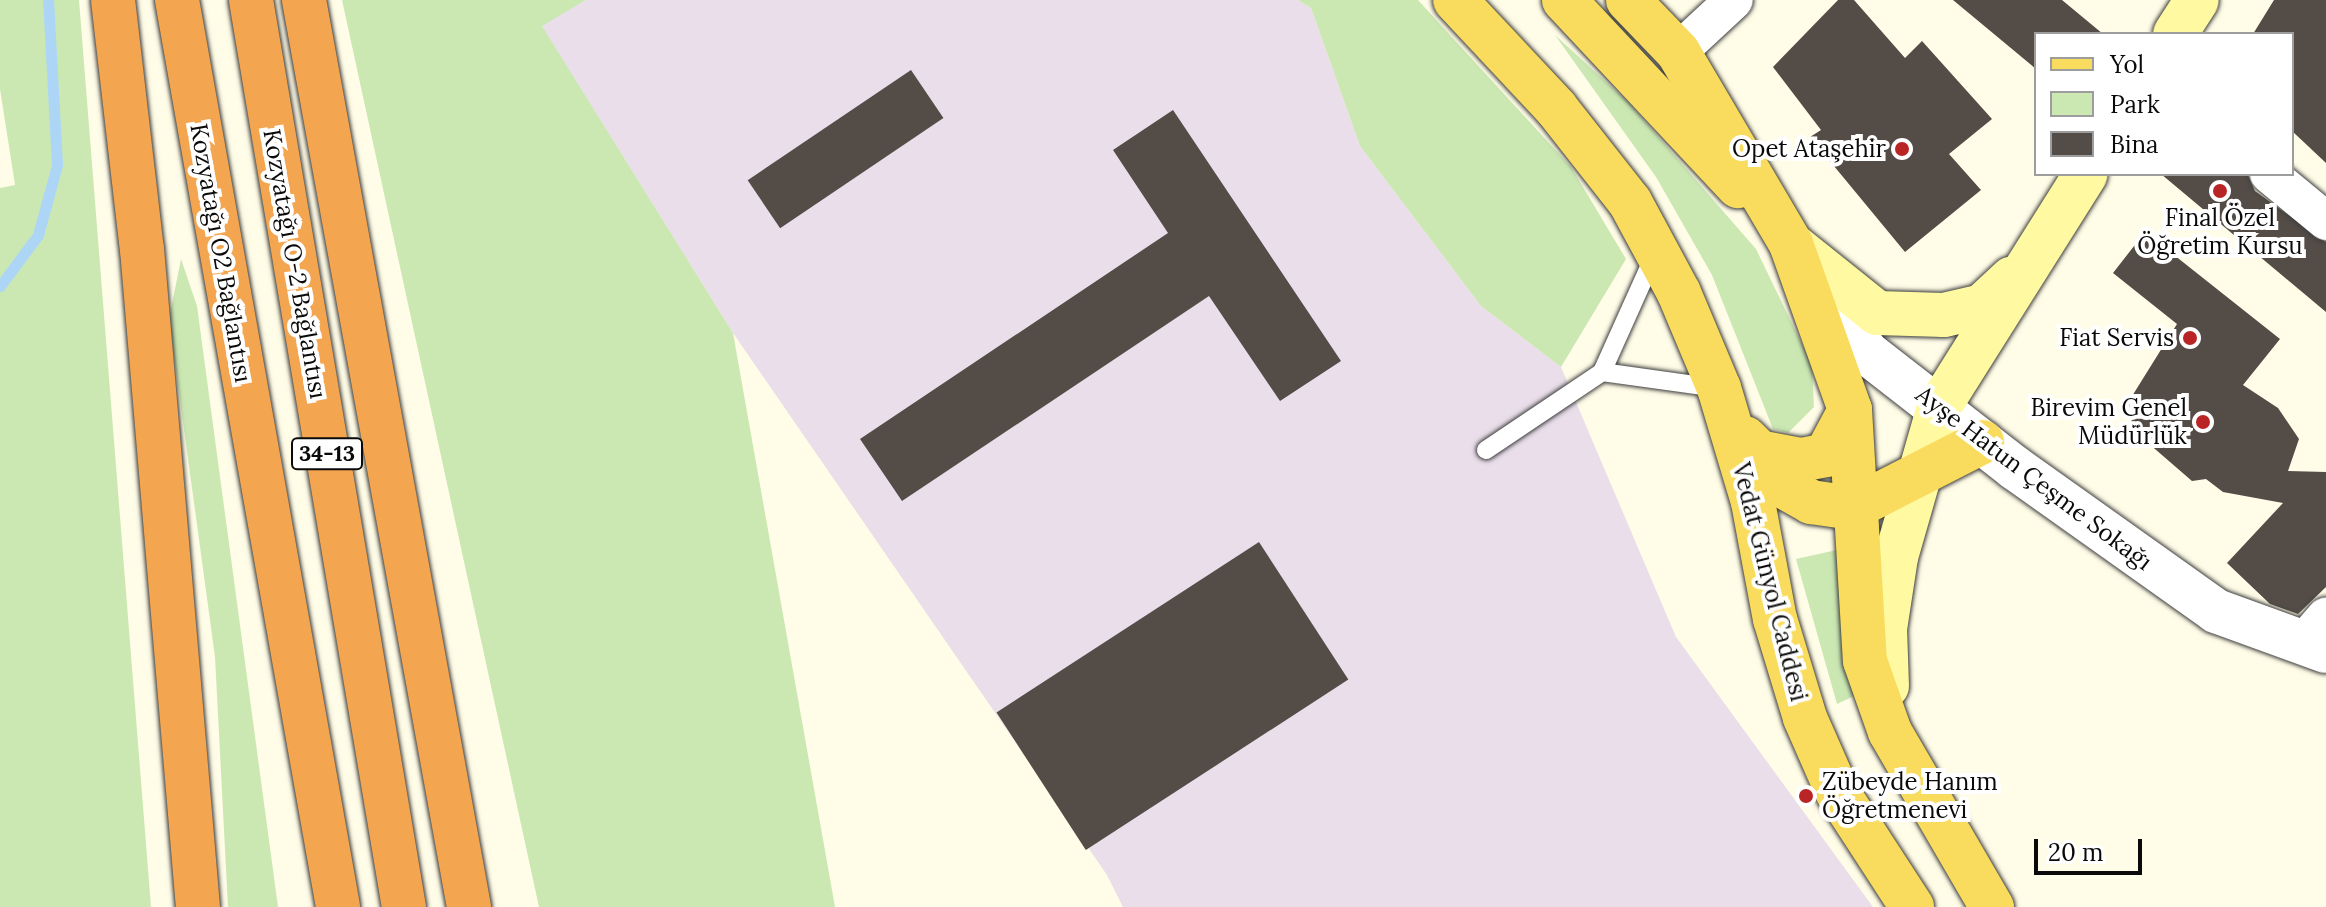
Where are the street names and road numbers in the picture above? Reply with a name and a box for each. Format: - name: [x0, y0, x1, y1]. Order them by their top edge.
- street label: Kozyatağı O2 Bağlantısı: [184, 121, 258, 385]
- street label: Kozyatağı O-2 Bağlantısı: [257, 127, 333, 401]
- street label: Ayşe Hatun Çeşme Sokağı: [1910, 380, 2158, 576]
- road number: 34-13: [291, 436, 363, 472]
- street label: Vedat Günyol Caddesi: [1726, 460, 1814, 704]

